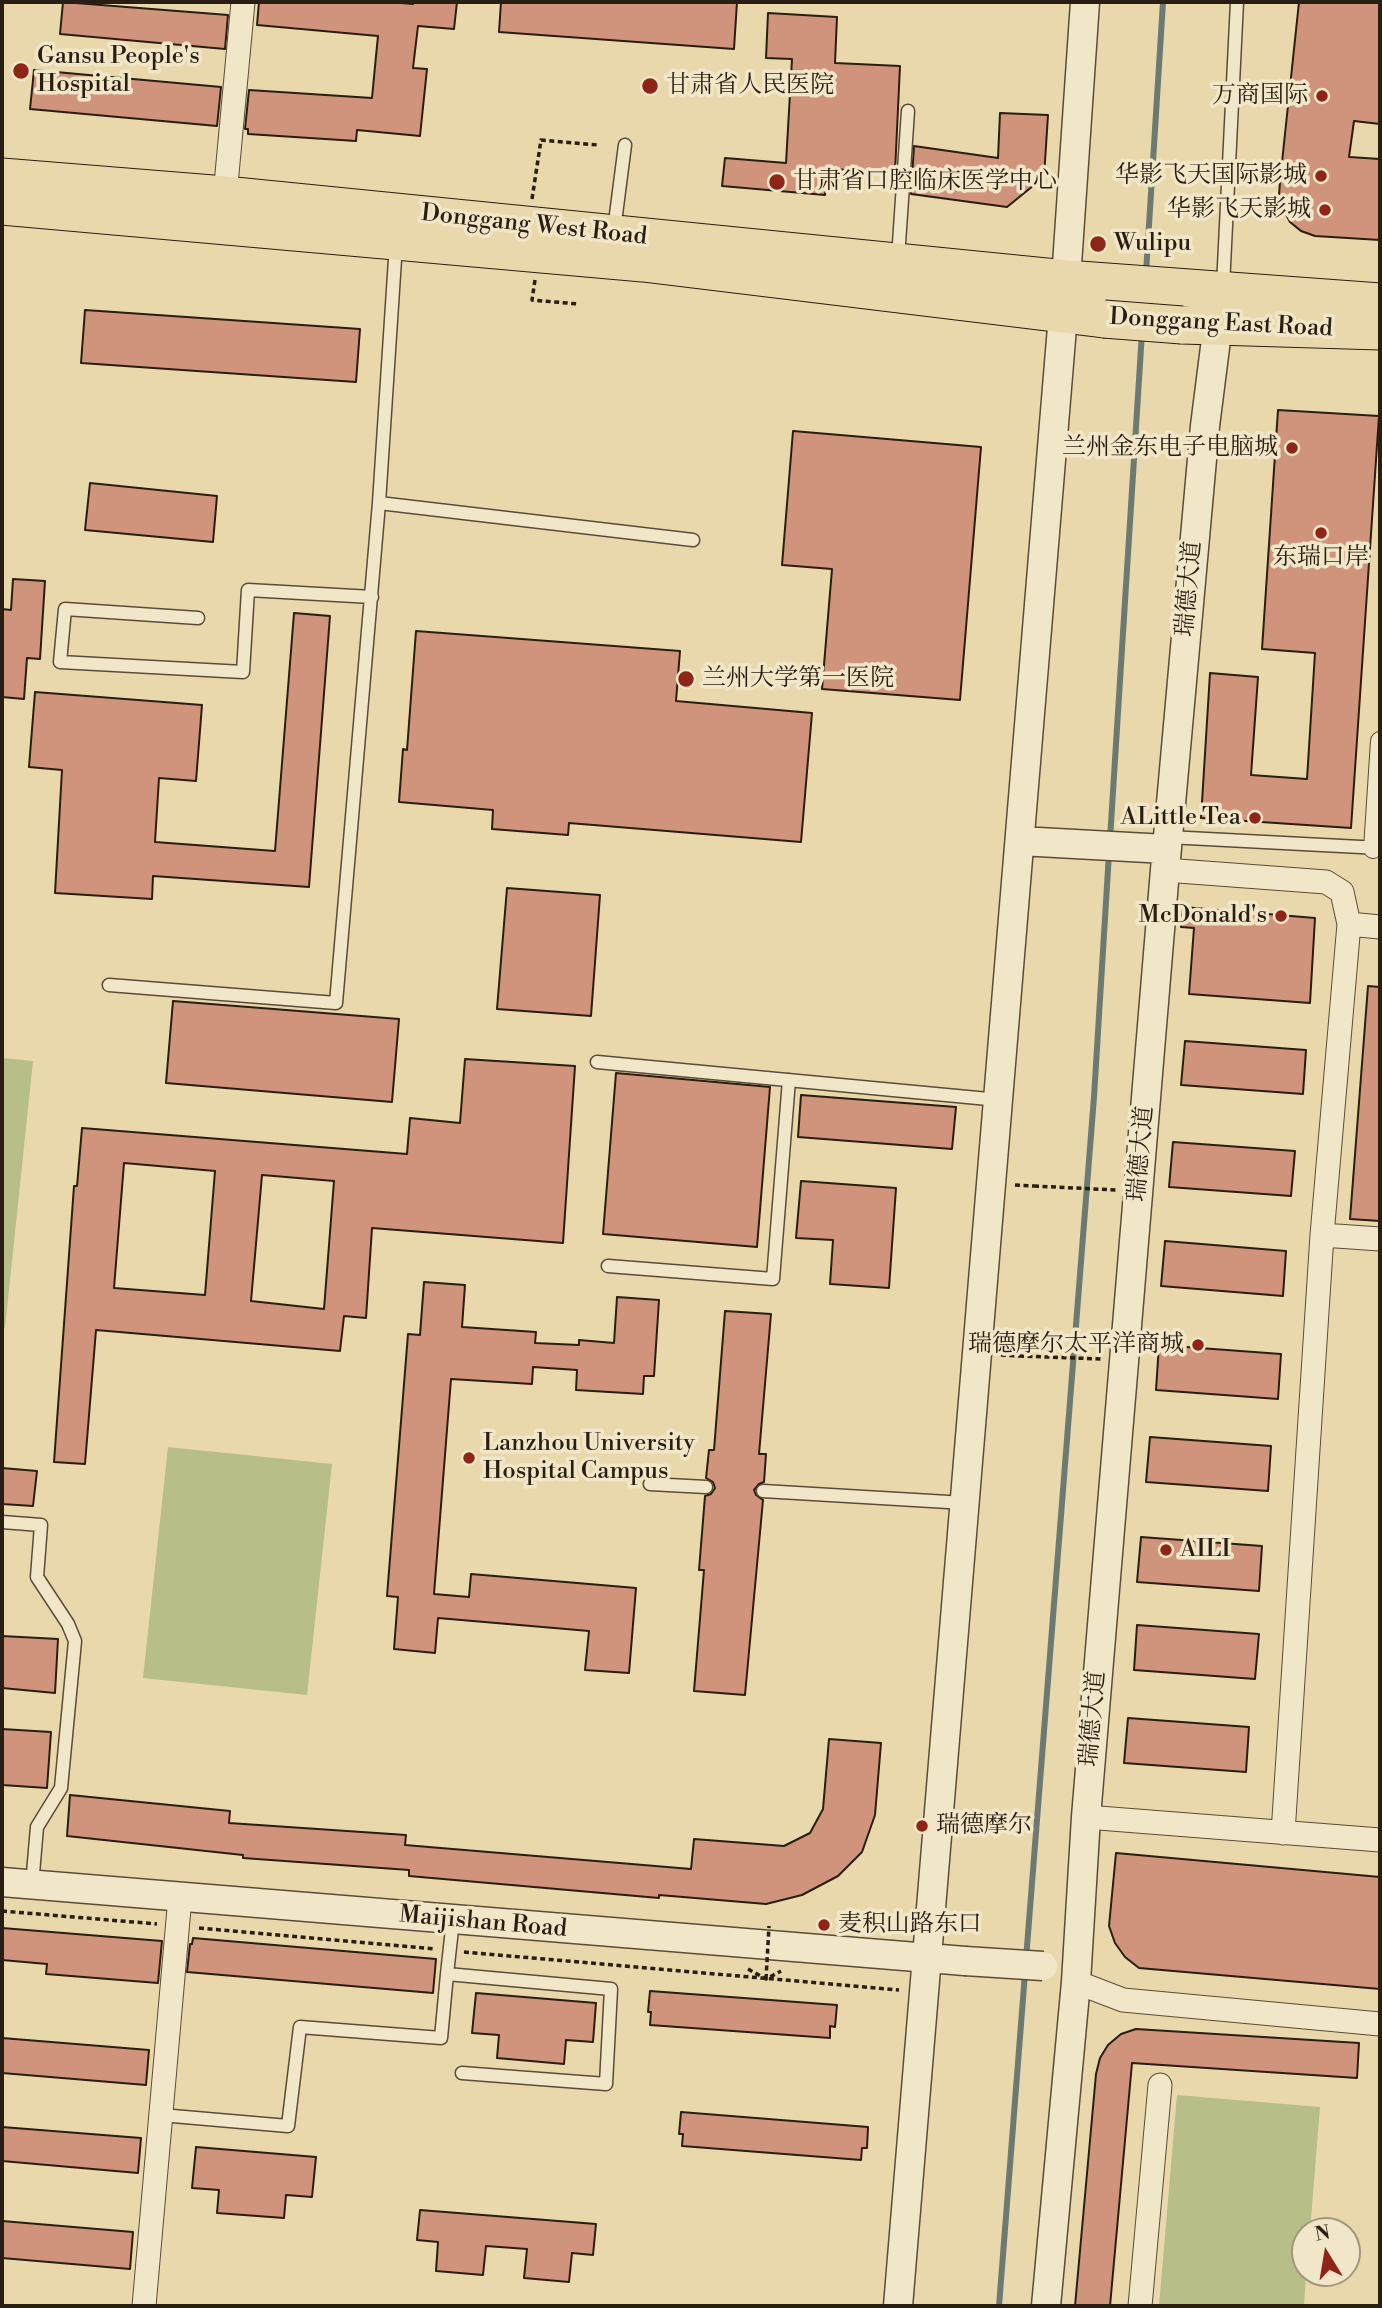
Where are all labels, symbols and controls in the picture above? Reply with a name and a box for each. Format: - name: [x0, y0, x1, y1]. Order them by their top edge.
- place label: Gansu People's Hospital: [37, 43, 200, 99]
- marker: Gansu People's Hospital: [11, 61, 31, 81]
- place label: 甘肃省人民医院: [666, 72, 834, 100]
- marker: 甘肃省人民医院: [640, 76, 660, 96]
- place label: 万商国际: [1212, 82, 1308, 110]
- marker: 万商国际: [1314, 88, 1330, 104]
- place label: 华影飞天国际影城: [1115, 162, 1307, 190]
- place label: 甘肃省口腔临床医学中心: [793, 168, 1057, 196]
- marker: 华影飞天国际影城: [1313, 168, 1329, 184]
- marker: 甘肃省口腔临床医学中心: [767, 172, 787, 192]
- place label: 华影飞天影城: [1167, 196, 1311, 224]
- street label: Donggang West Road: [419, 200, 649, 252]
- marker: 华影飞天影城: [1317, 202, 1333, 218]
- place label: Wulipu: [1114, 230, 1191, 258]
- marker: Wulipu: [1088, 234, 1108, 254]
- street label: Donggang East Road: [1109, 304, 1333, 344]
- place label: 兰州金东电子电脑城: [1062, 434, 1278, 462]
- marker: 兰州金东电子电脑城: [1284, 440, 1300, 456]
- marker: 东瑞口岸: [1313, 525, 1329, 541]
- street label: 瑞德大道: [1171, 540, 1209, 638]
- place label: 东瑞口岸: [1273, 544, 1369, 572]
- place label: 兰州大学第一医院: [702, 665, 894, 693]
- marker: 兰州大学第一医院: [676, 669, 696, 689]
- place label: ALittle Tea: [1121, 804, 1241, 832]
- marker: ALittle Tea: [1247, 810, 1263, 826]
- place label: McDonald's: [1138, 902, 1267, 930]
- marker: McDonald's: [1273, 908, 1289, 924]
- street label: 瑞德大道: [1123, 1105, 1161, 1203]
- place label: 瑞德摩尔太平洋商城: [968, 1331, 1184, 1359]
- marker: 瑞德摩尔太平洋商城: [1190, 1337, 1206, 1353]
- place label: Lanzhou University Hospital Campus: [483, 1430, 695, 1486]
- marker: Lanzhou University Hospital Campus: [461, 1450, 477, 1466]
- place label: AILI: [1180, 1536, 1231, 1564]
- marker: AILI: [1158, 1542, 1174, 1558]
- street label: 瑞德大道: [1075, 1670, 1113, 1768]
- place label: 瑞德摩尔: [936, 1812, 1032, 1840]
- marker: 瑞德摩尔: [914, 1818, 930, 1834]
- street label: Maijishan Road: [398, 1901, 568, 1945]
- place label: 麦积山路东口: [838, 1911, 982, 1939]
- marker: 麦积山路东口: [816, 1917, 832, 1933]
- north arrow: [1291, 2217, 1361, 2287]
- text: N: [1313, 2220, 1332, 2247]

